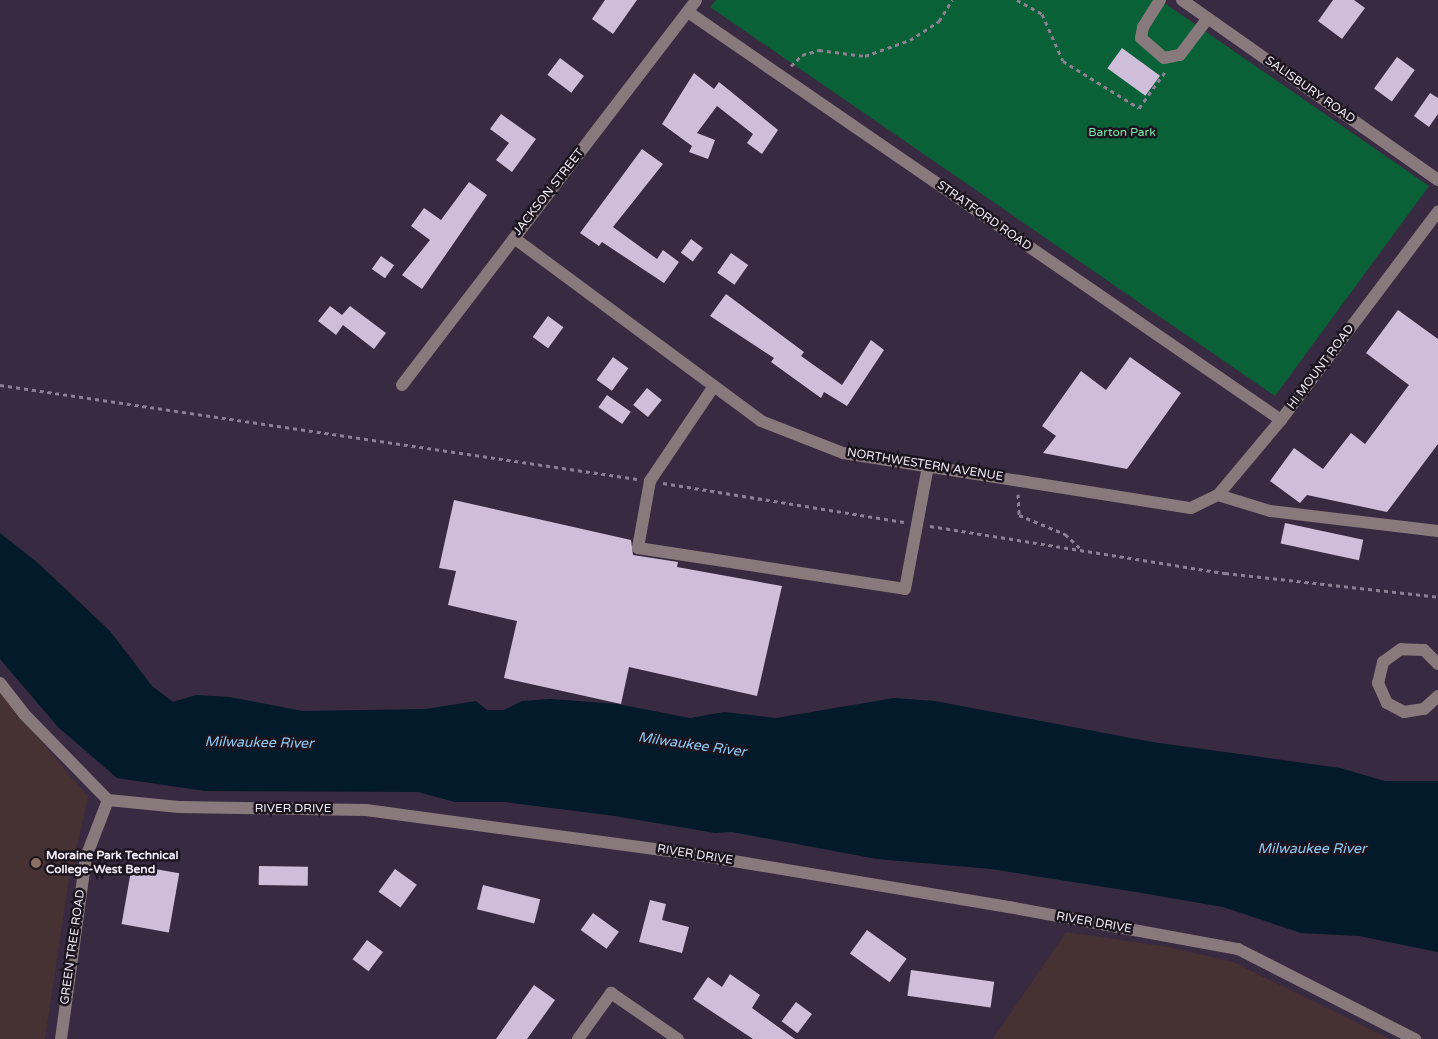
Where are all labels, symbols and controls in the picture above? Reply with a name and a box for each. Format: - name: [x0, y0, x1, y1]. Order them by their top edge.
- street label: SALISBURY ROAD: [1262, 53, 1358, 127]
- park label: Barton Park: [1088, 126, 1156, 140]
- street label: JACKSON STREET: [511, 146, 587, 238]
- street label: STRATFORD ROAD: [934, 178, 1034, 254]
- street label: HI MOUNT ROAD: [1285, 322, 1357, 412]
- street label: NORTHWESTERN AVENUE: [846, 446, 1004, 484]
- water label: Milwaukee River: [637, 729, 747, 761]
- water label: Milwaukee River: [204, 734, 314, 752]
- street label: RIVER DRIVE: [255, 802, 331, 816]
- water label: Milwaukee River: [1258, 841, 1366, 857]
- street label: RIVER DRIVE: [656, 842, 734, 868]
- place label: Moraine Park Technical College-West Bend: [46, 849, 178, 877]
- marker: Moraine Park Technical College-West Bend: [30, 857, 42, 869]
- street label: GREEN TREE ROAD: [58, 889, 88, 1005]
- street label: RIVER DRIVE: [1055, 909, 1133, 937]

